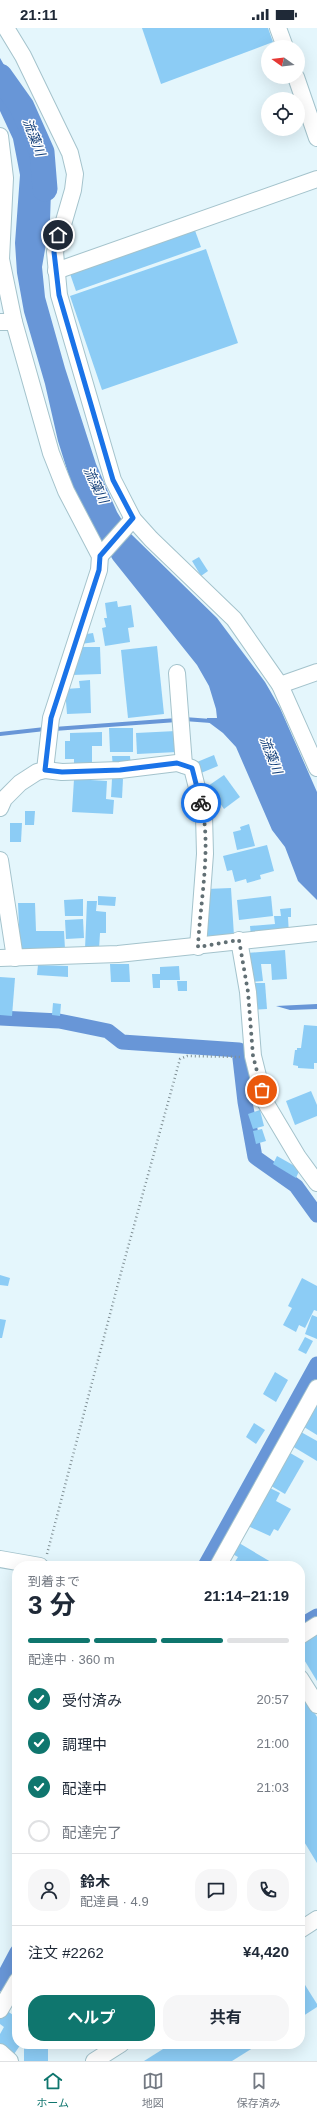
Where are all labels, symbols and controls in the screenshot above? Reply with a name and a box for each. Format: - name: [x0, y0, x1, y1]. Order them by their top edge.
- text: 21:11: [20, 6, 58, 23]
- north arrow: [261, 40, 305, 84]
- map controls: [261, 40, 305, 136]
- button: locate: [261, 92, 305, 136]
- water label: 流藻川: [20, 116, 49, 160]
- pin: [41, 218, 75, 252]
- icon: home: [47, 224, 69, 246]
- water label: 流藻川: [81, 464, 112, 508]
- water label: 流藻川: [257, 734, 286, 778]
- courier: [181, 783, 221, 823]
- icon: bike: [190, 792, 212, 814]
- pin: [245, 1073, 279, 1107]
- icon: bag: [251, 1079, 273, 1101]
- text: 到着まで: [28, 1574, 80, 1589]
- text: 21:14–21:19: [204, 1587, 289, 1604]
- text: 3 分: [28, 1590, 76, 1620]
- text: 配達中 · 360 m: [28, 1652, 115, 1667]
- icon: check: [28, 1688, 50, 1710]
- text: 受付済み: [62, 1692, 122, 1709]
- text: 20:57: [256, 1692, 289, 1707]
- icon: check: [28, 1732, 50, 1754]
- text: 調理中: [62, 1736, 107, 1753]
- text: 21:00: [256, 1736, 289, 1751]
- icon: check: [28, 1776, 50, 1798]
- text: 配達中: [62, 1780, 107, 1797]
- text: 21:03: [256, 1780, 289, 1795]
- text: 配達完了: [62, 1824, 122, 1841]
- button: person: [28, 1869, 70, 1911]
- button: chat: [195, 1869, 237, 1911]
- button: phone: [247, 1869, 289, 1911]
- text: 鈴木: [80, 1873, 110, 1890]
- text: 配達員 · 4.9: [80, 1894, 149, 1909]
- text: ¥4,420: [243, 1943, 289, 1960]
- text: 注文 #2262: [28, 1944, 104, 1961]
- button: ヘルプ: [28, 1995, 155, 2041]
- button: 共有: [163, 1995, 289, 2041]
- tab: ホーム: [36, 2070, 69, 2110]
- tab: 地図: [142, 2070, 164, 2110]
- tab: 保存済み: [237, 2070, 281, 2110]

